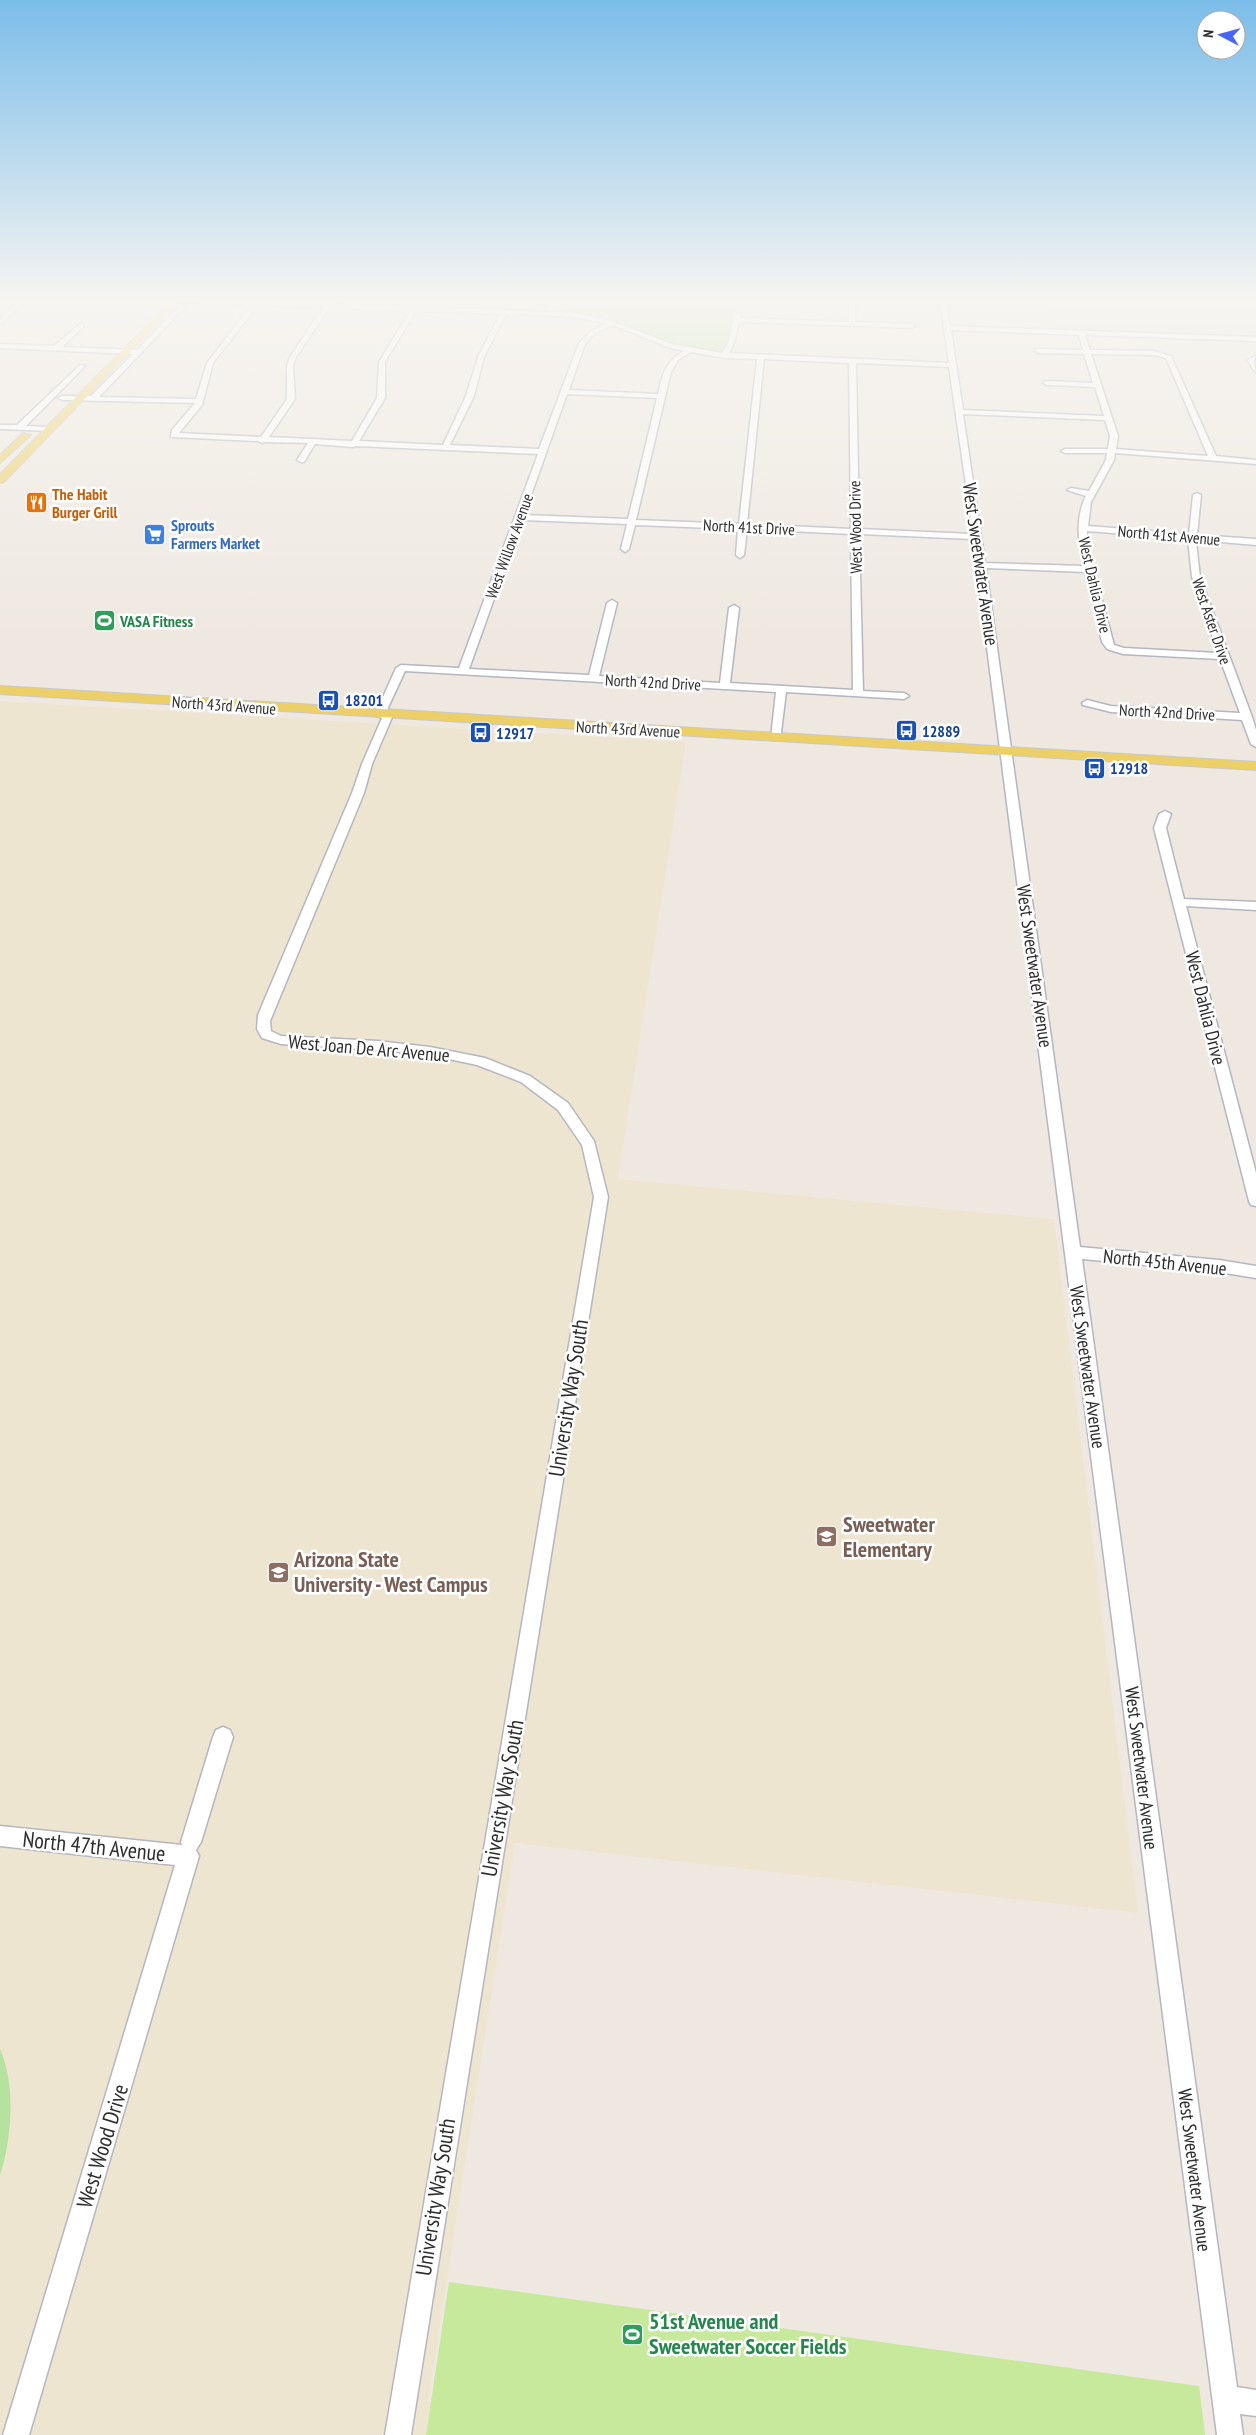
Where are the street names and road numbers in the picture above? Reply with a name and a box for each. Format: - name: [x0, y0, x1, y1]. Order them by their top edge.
- street label: West Wood Drive: [844, 480, 866, 574]
- street label: West Sweetwater Avenue: [958, 481, 1004, 647]
- street label: West Willow Avenue: [481, 491, 537, 601]
- street label: North 41st Drive: [703, 515, 795, 539]
- street label: North 41st Avenue: [1117, 521, 1221, 549]
- street label: West Dahlia Drive: [1074, 535, 1116, 635]
- street label: West Aster Drive: [1188, 575, 1236, 667]
- street label: North 42nd Drive: [605, 670, 701, 694]
- street label: North 43rd Avenue: [171, 691, 277, 719]
- street label: North 42nd Drive: [1119, 700, 1215, 724]
- street label: North 43rd Avenue: [575, 716, 681, 742]
- street label: West Sweetwater Avenue: [1012, 883, 1058, 1049]
- street label: West Dahlia Drive: [1180, 949, 1232, 1067]
- street label: West Joan De Arc Avenue: [287, 1029, 451, 1067]
- street label: North 45th Avenue: [1102, 1244, 1228, 1280]
- street label: West Sweetwater Avenue: [1065, 1284, 1111, 1450]
- street label: University Way South: [542, 1317, 594, 1479]
- street label: West Sweetwater Avenue: [1120, 1685, 1164, 1851]
- street label: University Way South: [474, 1717, 530, 1879]
- street label: North 47th Avenue: [21, 1825, 167, 1867]
- street label: West Wood Drive: [70, 2081, 134, 2211]
- street label: West Sweetwater Avenue: [1173, 2087, 1217, 2253]
- street label: University Way South: [409, 2116, 461, 2278]

